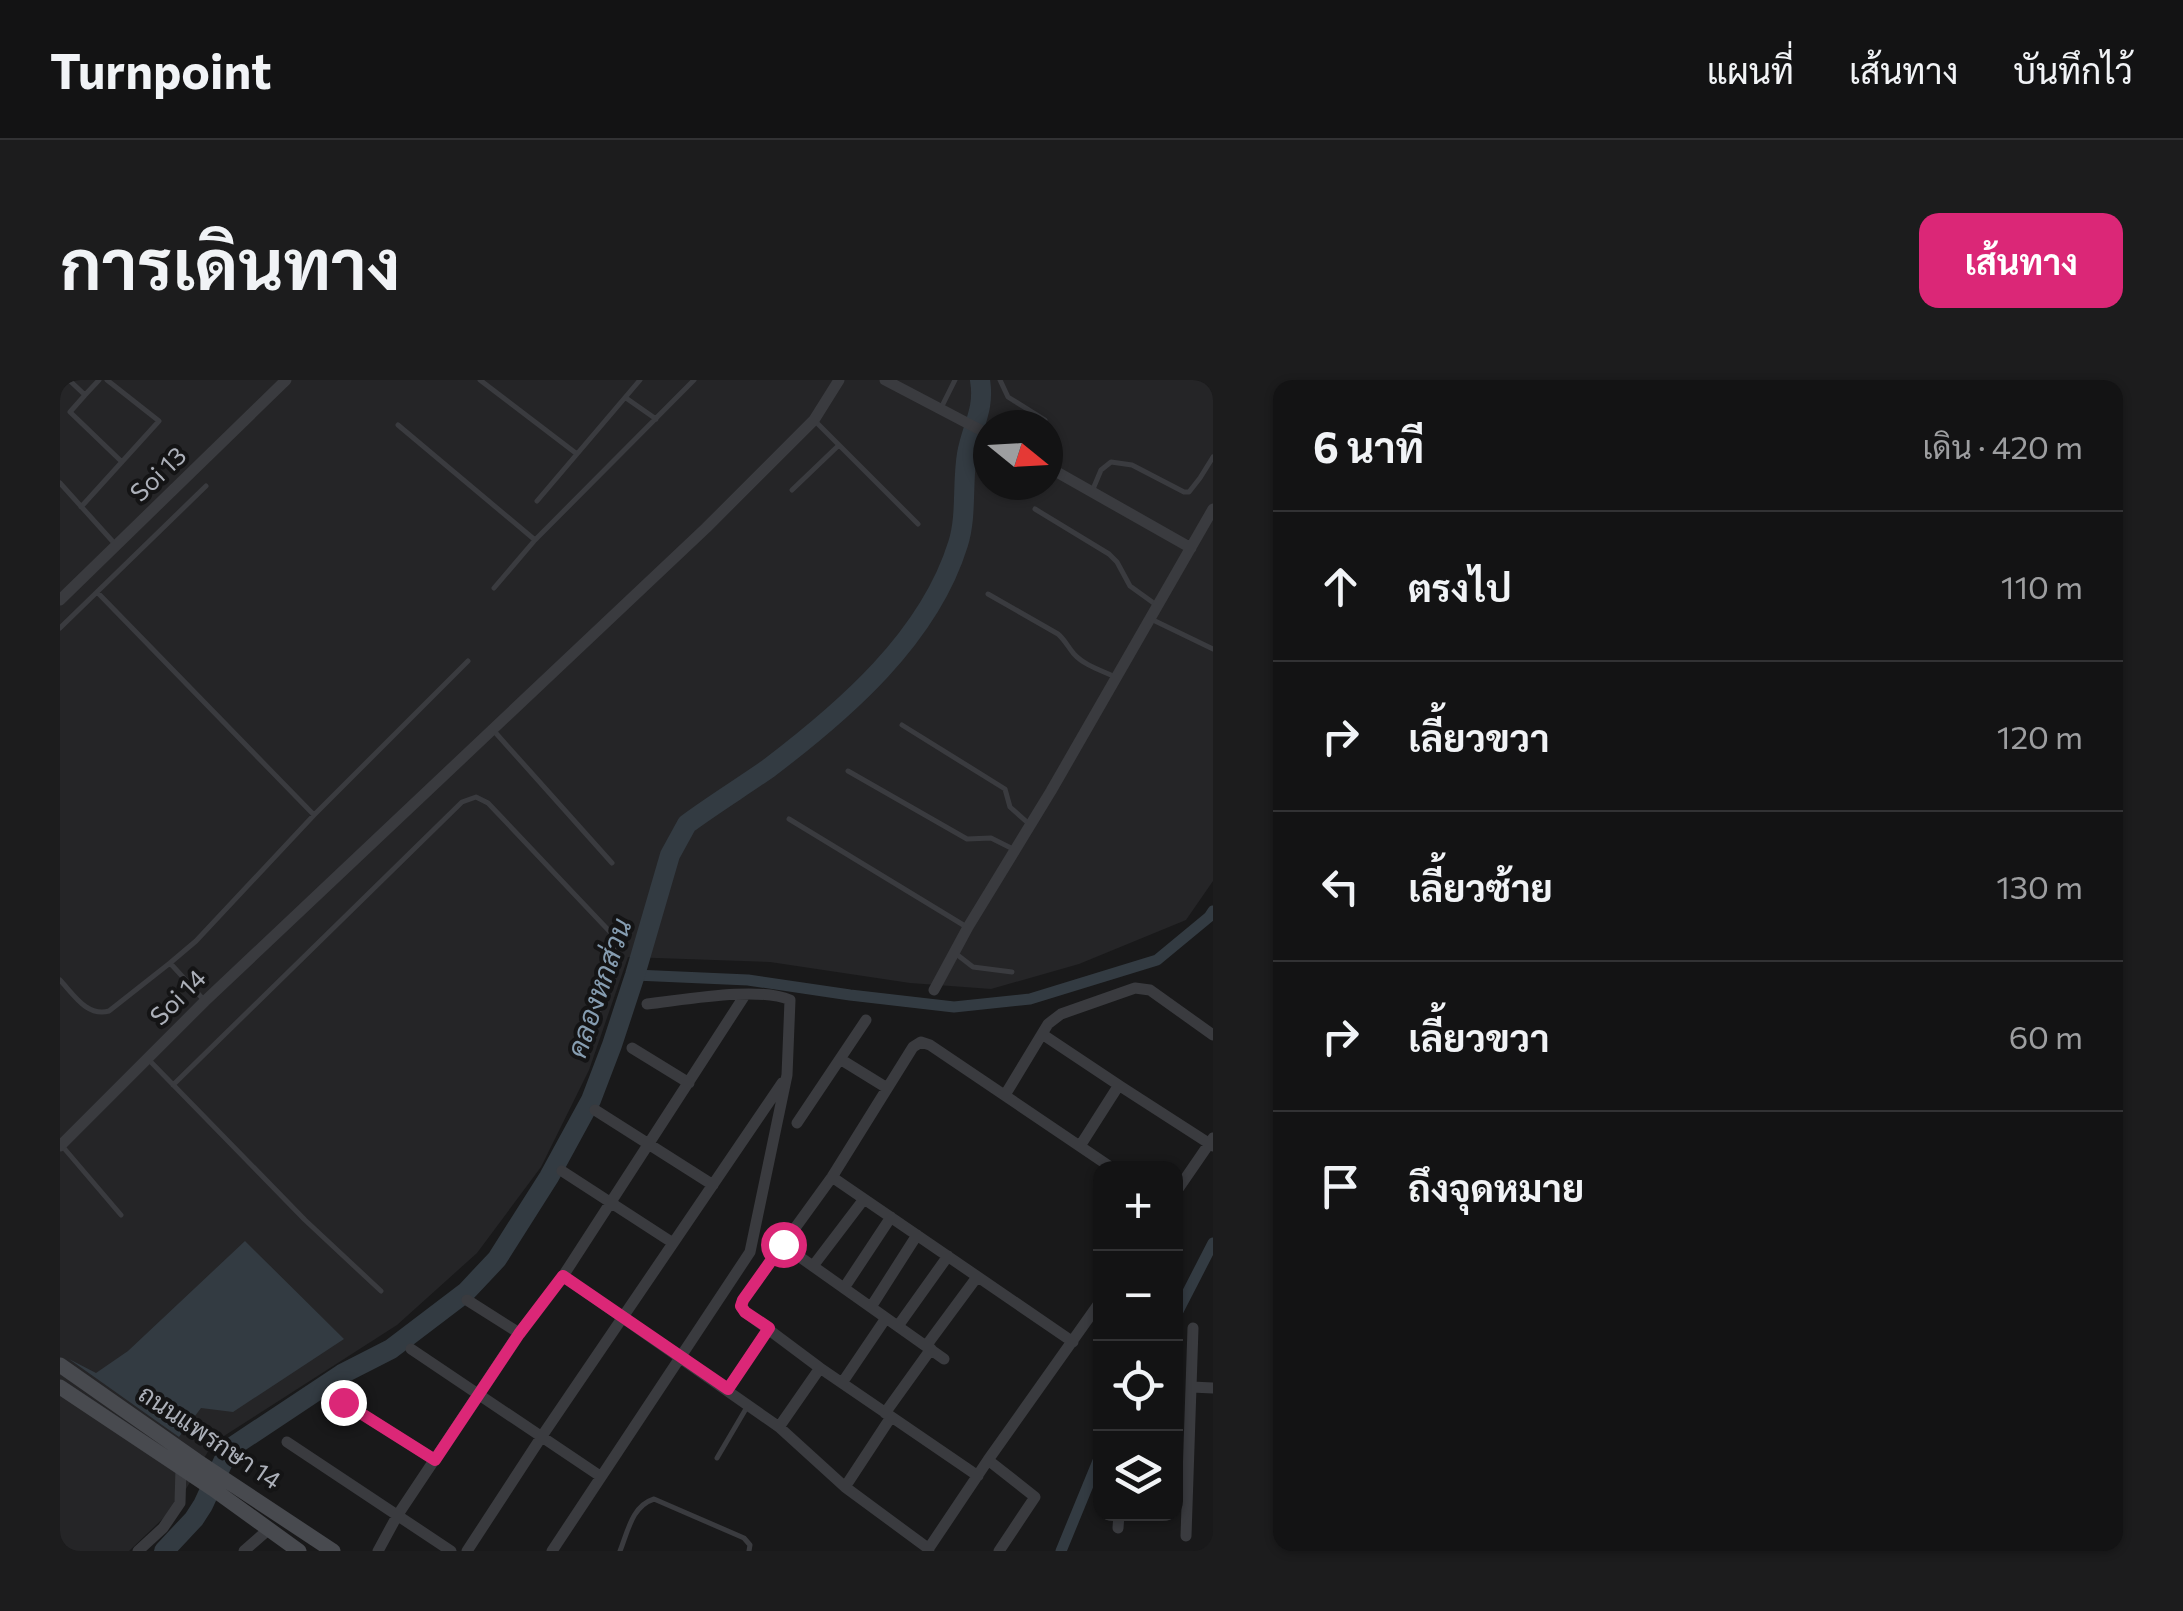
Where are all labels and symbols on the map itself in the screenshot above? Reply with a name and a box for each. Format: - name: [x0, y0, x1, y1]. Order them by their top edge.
- north arrow: [973, 410, 1063, 500]
- street label: Soi 13: [123, 440, 191, 507]
- water label: คลองหกส่วน: [558, 914, 638, 1062]
- street label: Soi 14: [143, 962, 211, 1030]
- route start: [761, 1222, 807, 1268]
- street label: ถนนแพรกษา 14: [134, 1378, 287, 1495]
- route end: [321, 1380, 367, 1426]

